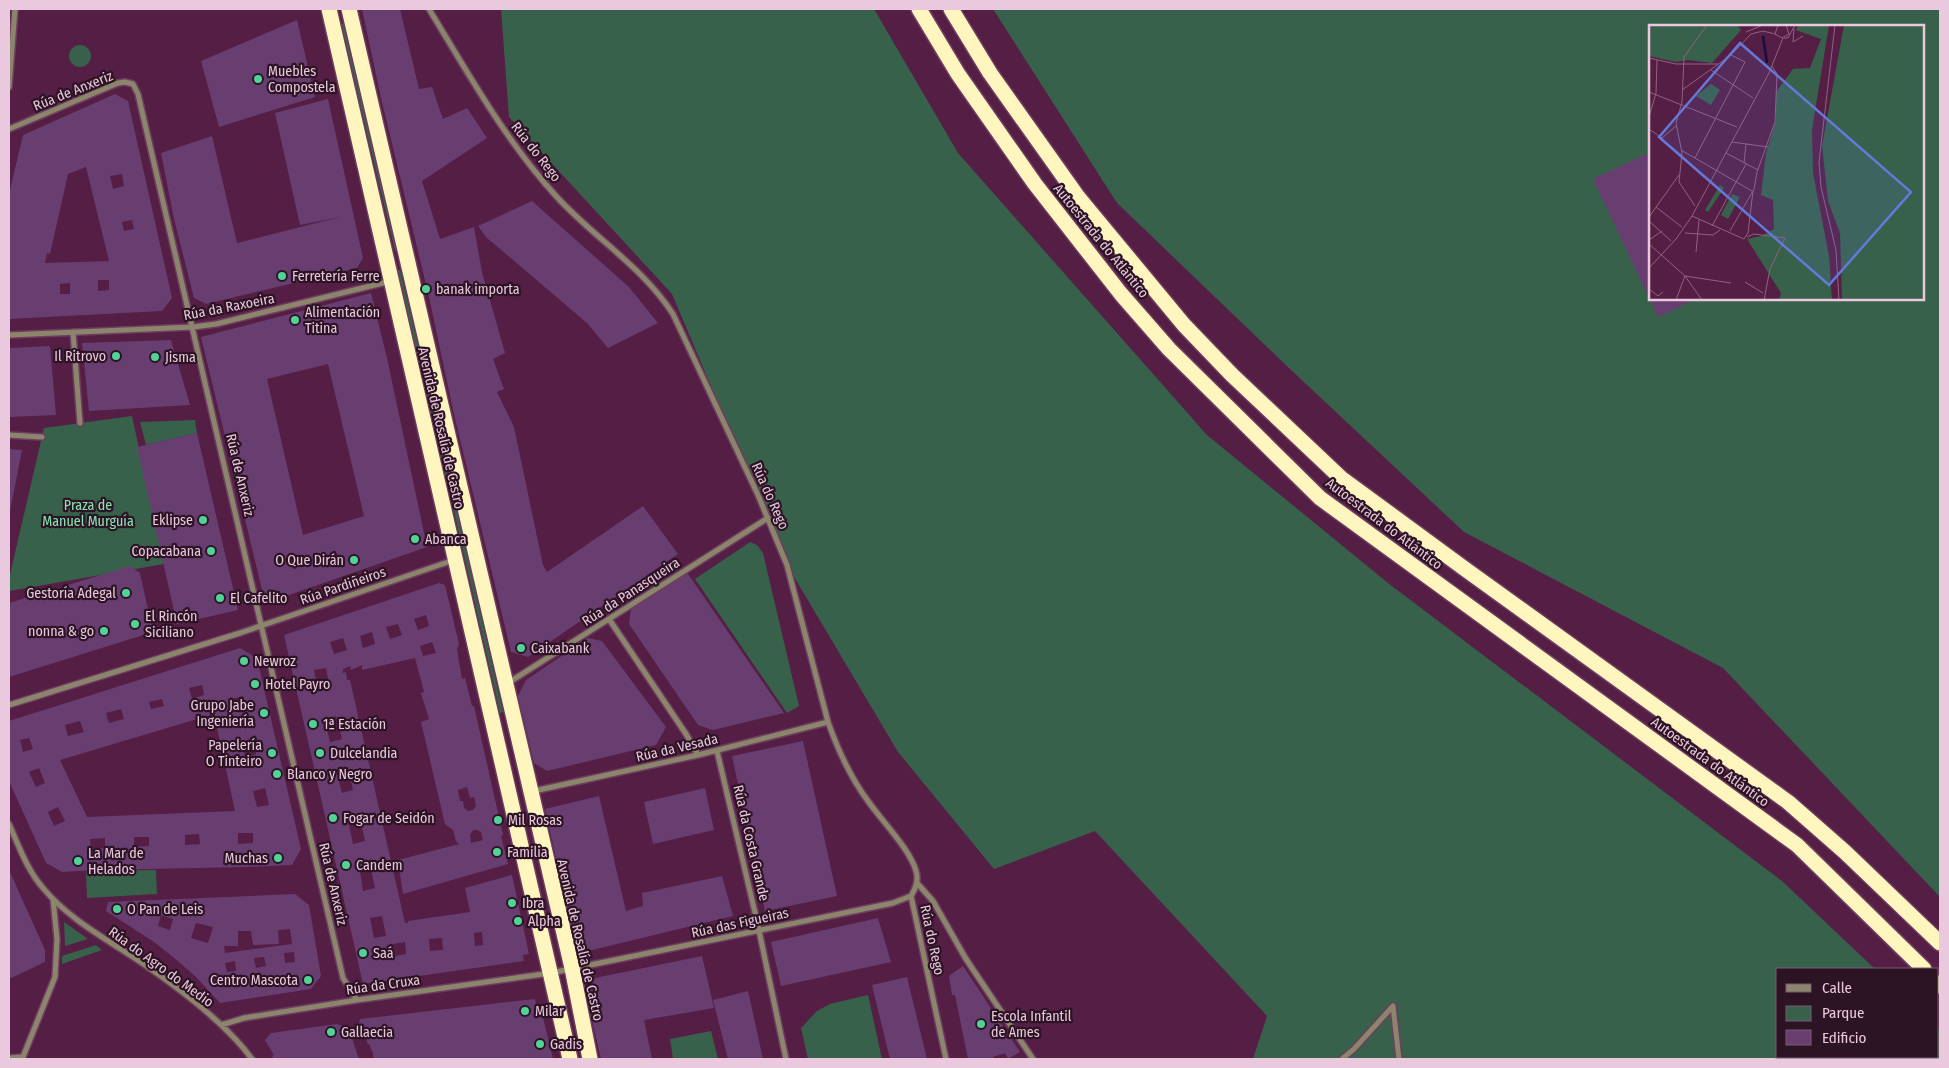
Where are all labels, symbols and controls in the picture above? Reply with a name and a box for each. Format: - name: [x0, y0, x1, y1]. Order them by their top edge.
- inset map: [1649, 25, 1924, 300]
- place label: Muebles Compostela: [268, 63, 336, 96]
- street label: Rúa de Anxeriz: [31, 67, 116, 115]
- marker: Muebles Compostela: [252, 73, 264, 85]
- street label: Rúa do Rego: [507, 119, 565, 185]
- street label: Autoestrada do Atlántico: [1050, 181, 1152, 301]
- place label: Ferretería Ferre: [292, 268, 380, 285]
- marker: Ferretería Ferre: [276, 270, 288, 282]
- place label: banak importa: [436, 281, 520, 298]
- marker: banak importa: [420, 283, 432, 295]
- street label: Rúa da Raxoeira: [182, 290, 276, 324]
- place label: Alimentación Titina: [305, 304, 380, 337]
- marker: Alimentación Titina: [289, 314, 301, 326]
- street label: Avenida de Rosalía de Castro: [414, 346, 468, 510]
- place label: Il Ritrovo: [54, 348, 106, 365]
- place label: Jisma: [165, 349, 196, 366]
- marker: Il Ritrovo: [110, 350, 122, 362]
- marker: Jisma: [149, 351, 161, 363]
- street label: Rúa de Anxeriz: [222, 432, 258, 518]
- street label: Rúa do Rego: [748, 460, 792, 532]
- street label: Autoestrada do Atlántico: [1322, 475, 1446, 573]
- park label: Praza de Manuel Murguía: [42, 497, 134, 530]
- place label: Eklipse: [152, 512, 193, 529]
- marker: Eklipse: [197, 514, 209, 526]
- place label: Abanca: [425, 531, 467, 548]
- marker: Abanca: [409, 533, 421, 545]
- place label: Copacabana: [131, 543, 201, 560]
- marker: Copacabana: [205, 545, 217, 557]
- place label: O Que Dirán: [275, 552, 344, 569]
- marker: O Que Dirán: [348, 554, 360, 566]
- street label: Rúa da Panasqueira: [579, 554, 683, 630]
- street label: Rúa Pardiñeiros: [298, 563, 388, 609]
- place label: Gestoría Adegal: [26, 585, 116, 602]
- marker: Gestoría Adegal: [120, 587, 132, 599]
- place label: El Cafelito: [230, 590, 287, 607]
- marker: El Cafelito: [214, 592, 226, 604]
- place label: El Rincón Siciliano: [145, 608, 197, 641]
- marker: El Rincón Siciliano: [129, 618, 141, 630]
- place label: nonna & go: [28, 623, 94, 640]
- marker: nonna & go: [98, 625, 110, 637]
- place label: Caixabank: [531, 640, 590, 657]
- marker: Caixabank: [515, 642, 527, 654]
- place label: Newroz: [254, 653, 296, 670]
- marker: Newroz: [238, 655, 250, 667]
- place label: Hotel Payro: [265, 676, 330, 693]
- marker: Hotel Payro: [249, 678, 261, 690]
- place label: Grupo Jabe Ingeniería: [191, 697, 254, 730]
- marker: Grupo Jabe Ingeniería: [258, 707, 270, 719]
- street label: Autoestrada do Atlántico: [1648, 713, 1772, 811]
- place label: 1ª Estación: [323, 716, 386, 733]
- marker: 1ª Estación: [307, 718, 319, 730]
- street label: Rúa da Vesada: [634, 730, 720, 766]
- place label: Papelería O Tinteiro: [206, 737, 262, 770]
- place label: Dulcelandia: [330, 745, 398, 762]
- marker: Papelería O Tinteiro: [266, 747, 278, 759]
- marker: Dulcelandia: [314, 747, 326, 759]
- place label: Blanco y Negro: [287, 766, 372, 783]
- marker: Blanco y Negro: [271, 768, 283, 780]
- street label: Rúa da Costa Grande: [729, 783, 773, 903]
- place label: Fogar de Seidón: [343, 810, 435, 827]
- marker: Fogar de Seidón: [327, 812, 339, 824]
- place label: Mil Rosas: [508, 812, 562, 829]
- marker: Mil Rosas: [492, 814, 504, 826]
- street label: Rúa de Anxeriz: [315, 841, 351, 927]
- place label: Familia: [507, 844, 548, 861]
- place label: La Mar de Helados: [88, 845, 144, 878]
- marker: Familia: [491, 846, 503, 858]
- place label: Muchas: [225, 850, 268, 867]
- marker: Muchas: [272, 852, 284, 864]
- marker: La Mar de Helados: [72, 855, 84, 867]
- place label: Candem: [356, 857, 402, 874]
- street label: Avenida de Rosalía de Castro: [553, 858, 607, 1022]
- marker: Candem: [340, 859, 352, 871]
- place label: Ibra: [522, 895, 545, 912]
- marker: Ibra: [506, 897, 518, 909]
- place label: O Pan de Leis: [127, 901, 203, 918]
- marker: O Pan de Leis: [111, 903, 123, 915]
- street label: Rúa do Rego: [916, 903, 948, 977]
- street label: Rúa das Figueiras: [690, 904, 790, 942]
- place label: Alpha: [528, 913, 561, 930]
- marker: Alpha: [512, 915, 524, 927]
- street label: Rúa do Agro do Medio: [105, 923, 217, 1011]
- place label: Saá: [373, 945, 394, 962]
- marker: Saá: [357, 947, 369, 959]
- legend: [1776, 968, 1939, 1058]
- street label: Rúa da Cruxa: [345, 971, 421, 999]
- place label: Centro Mascota: [210, 972, 298, 989]
- marker: Centro Mascota: [302, 974, 314, 986]
- text: Calle: [1822, 979, 1852, 997]
- place label: Milar: [535, 1003, 564, 1020]
- text: Parque: [1822, 1004, 1865, 1022]
- marker: Milar: [519, 1005, 531, 1017]
- place label: Escola Infantil de Ames: [991, 1008, 1072, 1041]
- marker: Escola Infantil de Ames: [975, 1018, 987, 1030]
- place label: Gallaecia: [341, 1024, 393, 1041]
- marker: Gallaecia: [325, 1026, 337, 1038]
- text: Edificio: [1822, 1029, 1867, 1047]
- place label: Gadis: [550, 1036, 582, 1053]
- marker: Gadis: [534, 1038, 546, 1050]

